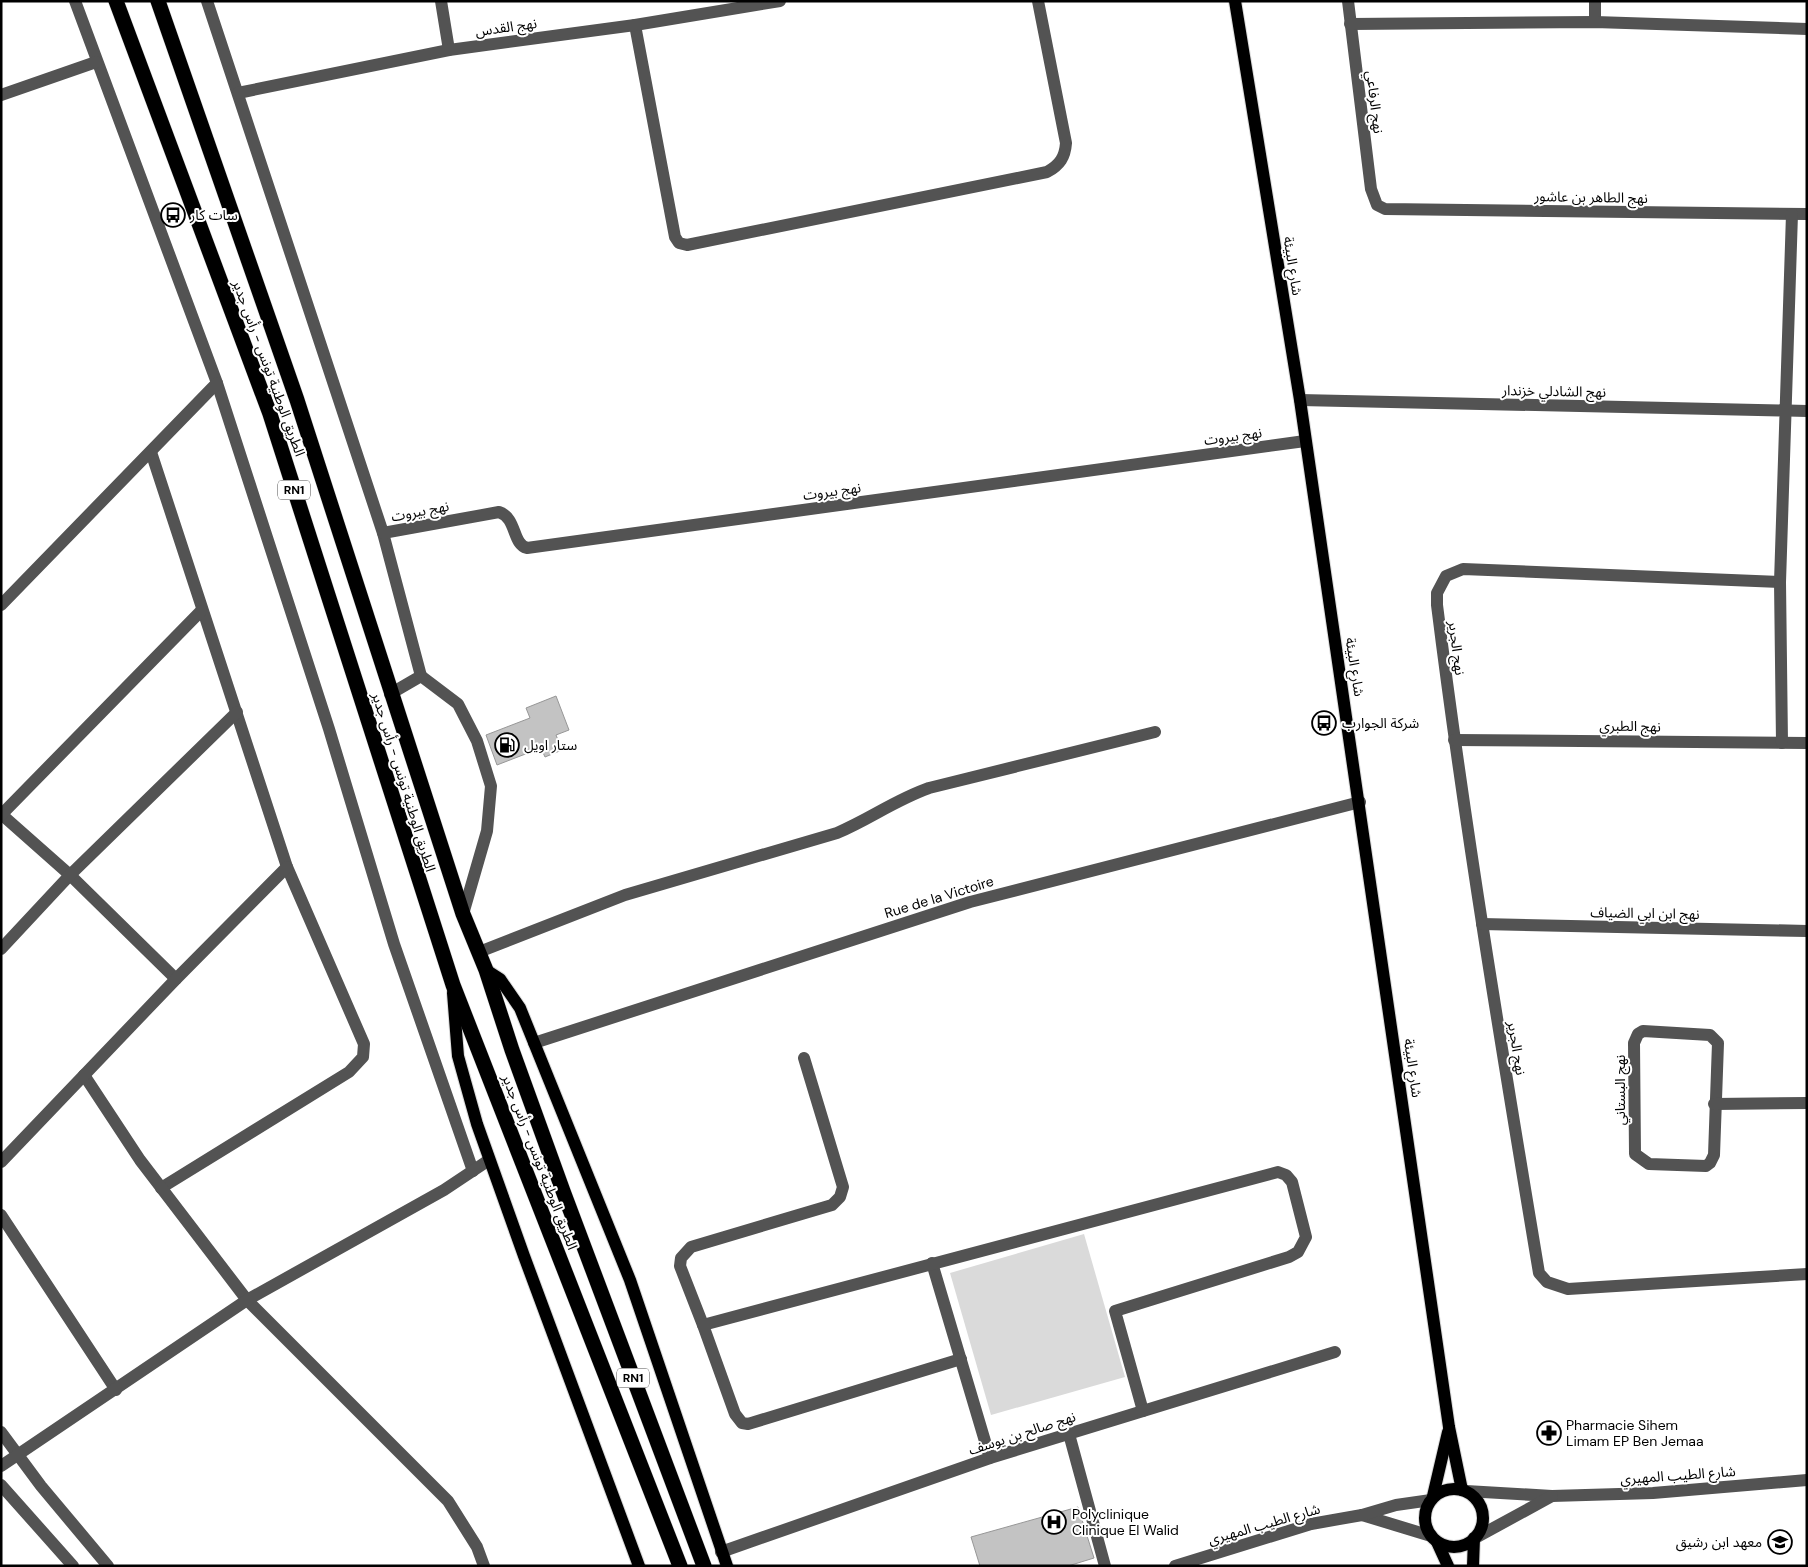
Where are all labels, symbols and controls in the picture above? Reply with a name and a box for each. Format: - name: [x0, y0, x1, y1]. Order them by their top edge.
- street label: نهج القدس: [474, 14, 538, 42]
- street label: نهج الرفاعي: [1360, 69, 1388, 135]
- street label: نهج الطاهر بن عاشور: [1533, 187, 1648, 209]
- bus stop icon: سات كار: [160, 202, 186, 228]
- place label: سات كار: [189, 206, 238, 224]
- street label: شارع البيئة: [1277, 235, 1307, 297]
- street label: الطريق الوطنية تونس - رأس جدير: [227, 276, 309, 459]
- street label: نهج الشادلي خزندار: [1501, 381, 1606, 403]
- street label: نهج بيروت: [1203, 423, 1264, 451]
- street label: نهج بيروت: [802, 478, 863, 506]
- road number: RN1: [278, 480, 310, 500]
- street label: نهج بيروت: [390, 497, 451, 527]
- street label: نهج الجرير: [1443, 619, 1469, 677]
- street label: شارع البيئة: [1339, 636, 1369, 698]
- street label: الطريق الوطنية تونس - رأس جدير: [367, 689, 440, 874]
- bus stop icon: شركة الجوارب: [1311, 710, 1337, 736]
- place label: شركة الجوارب: [1342, 714, 1419, 732]
- street label: نهج الطبري: [1599, 716, 1661, 738]
- fuel station icon: ستار اويل: [494, 732, 520, 758]
- place label: ستار اويل: [524, 736, 577, 754]
- street label: Rue de la Victoire: [882, 872, 996, 922]
- street label: نهج ابن ابي الضياف: [1590, 903, 1700, 925]
- street label: نهج الجرير: [1502, 1019, 1530, 1077]
- street label: شارع البيئة: [1398, 1037, 1426, 1099]
- street label: نهج البستاني: [1611, 1054, 1631, 1125]
- street label: الطريق الوطنية تونس - رأس جدير: [497, 1071, 582, 1253]
- road number: RN1: [617, 1369, 649, 1388]
- street label: نهج صالح بن يوسف: [966, 1407, 1079, 1461]
- place label: Pharmacie Sihem Limam EP Ben Jemaa: [1566, 1416, 1704, 1450]
- pharmacy icon: Pharmacie Sihem Limam EP Ben Jemaa: [1536, 1420, 1562, 1446]
- street label: شارع الطيب المهيري: [1620, 1462, 1737, 1490]
- street label: شارع الطيب المهيري: [1206, 1499, 1323, 1551]
- place label: Polyclinique Clinique El Walid: [1072, 1505, 1179, 1539]
- hospital icon: Polyclinique Clinique El Walid: [1041, 1509, 1067, 1535]
- school or university icon: معهد ابن رشيق: [1767, 1529, 1793, 1555]
- place label: معهد ابن رشيق: [1676, 1533, 1762, 1552]

